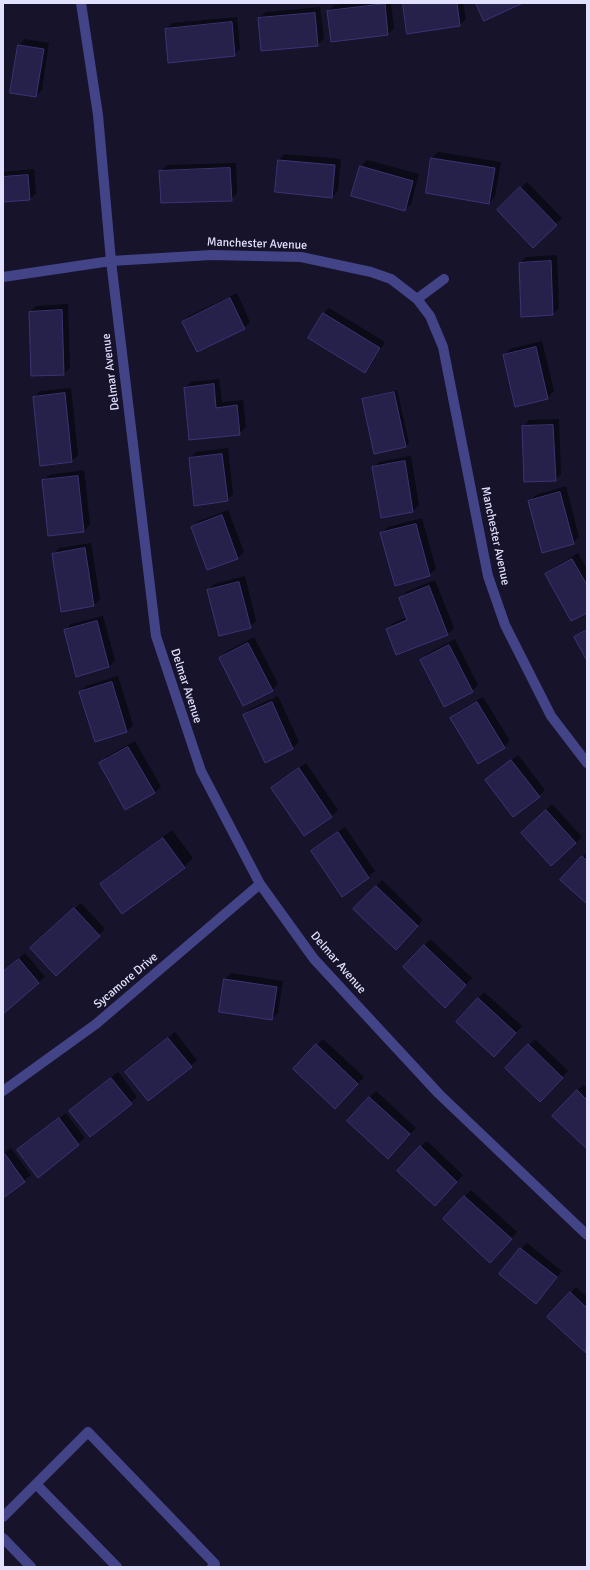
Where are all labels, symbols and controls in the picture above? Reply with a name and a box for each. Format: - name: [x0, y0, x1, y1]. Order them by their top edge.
- street label: Manchester Avenue: [207, 235, 307, 253]
- street label: Delmar Avenue: [99, 333, 123, 411]
- street label: Manchester Avenue: [478, 485, 512, 587]
- street label: Delmar Avenue: [167, 647, 205, 725]
- street label: Delmar Avenue: [307, 929, 369, 997]
- street label: Sycamore Drive: [91, 950, 161, 1012]

